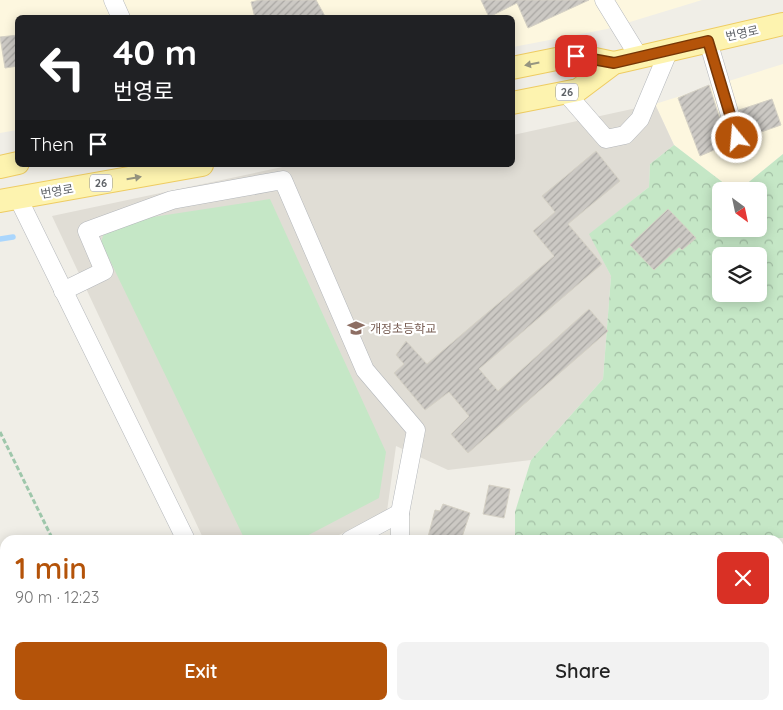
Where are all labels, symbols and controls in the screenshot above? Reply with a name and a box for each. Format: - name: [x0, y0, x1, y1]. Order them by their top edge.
- street label: 번영로: [724, 22, 760, 44]
- text: 40 m: [113, 30, 197, 74]
- icon: left: [30, 35, 95, 100]
- pin: [555, 35, 597, 77]
- icon: arrive: [562, 42, 590, 70]
- one-way arrow: [525, 60, 540, 68]
- text: 번영로: [113, 77, 174, 105]
- road number: 26: [556, 84, 578, 100]
- position arrow: [710, 111, 762, 163]
- icon: arrive: [84, 130, 112, 158]
- text: Then: [30, 132, 74, 156]
- one-way arrow: [127, 173, 143, 181]
- road number: 26: [90, 174, 112, 192]
- street label: 번영로: [39, 181, 75, 201]
- north arrow: [712, 182, 768, 238]
- map controls: [712, 182, 767, 302]
- button: layers: [712, 247, 767, 302]
- school or university icon: 개정초등학교: [346, 318, 366, 338]
- place label: 개정초등학교: [370, 321, 436, 336]
- text: 1 min: [15, 549, 87, 587]
- button: close: [717, 552, 769, 604]
- text: 90 m · 12:23: [15, 587, 99, 607]
- button: Exit: [15, 642, 387, 700]
- button: Share: [397, 642, 769, 700]

